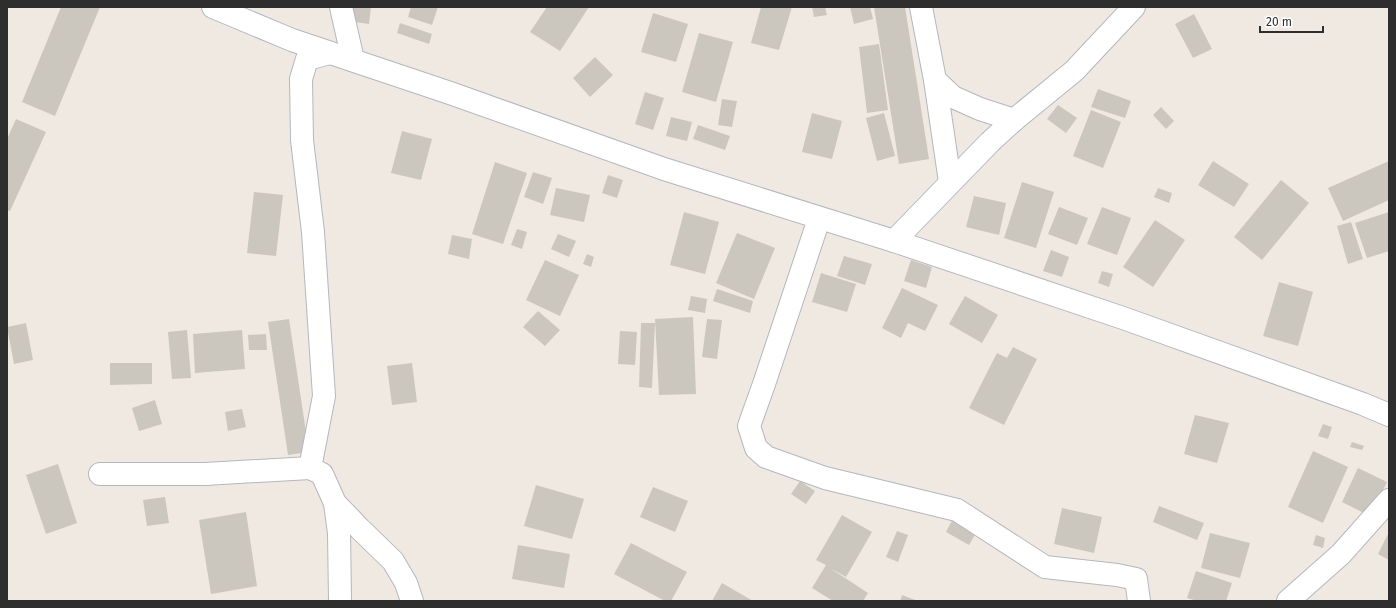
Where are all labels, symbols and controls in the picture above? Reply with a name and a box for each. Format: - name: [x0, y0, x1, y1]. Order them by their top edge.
- scale bar: [1260, 8, 1323, 34]
- text: 20 m: [1266, 15, 1292, 29]

